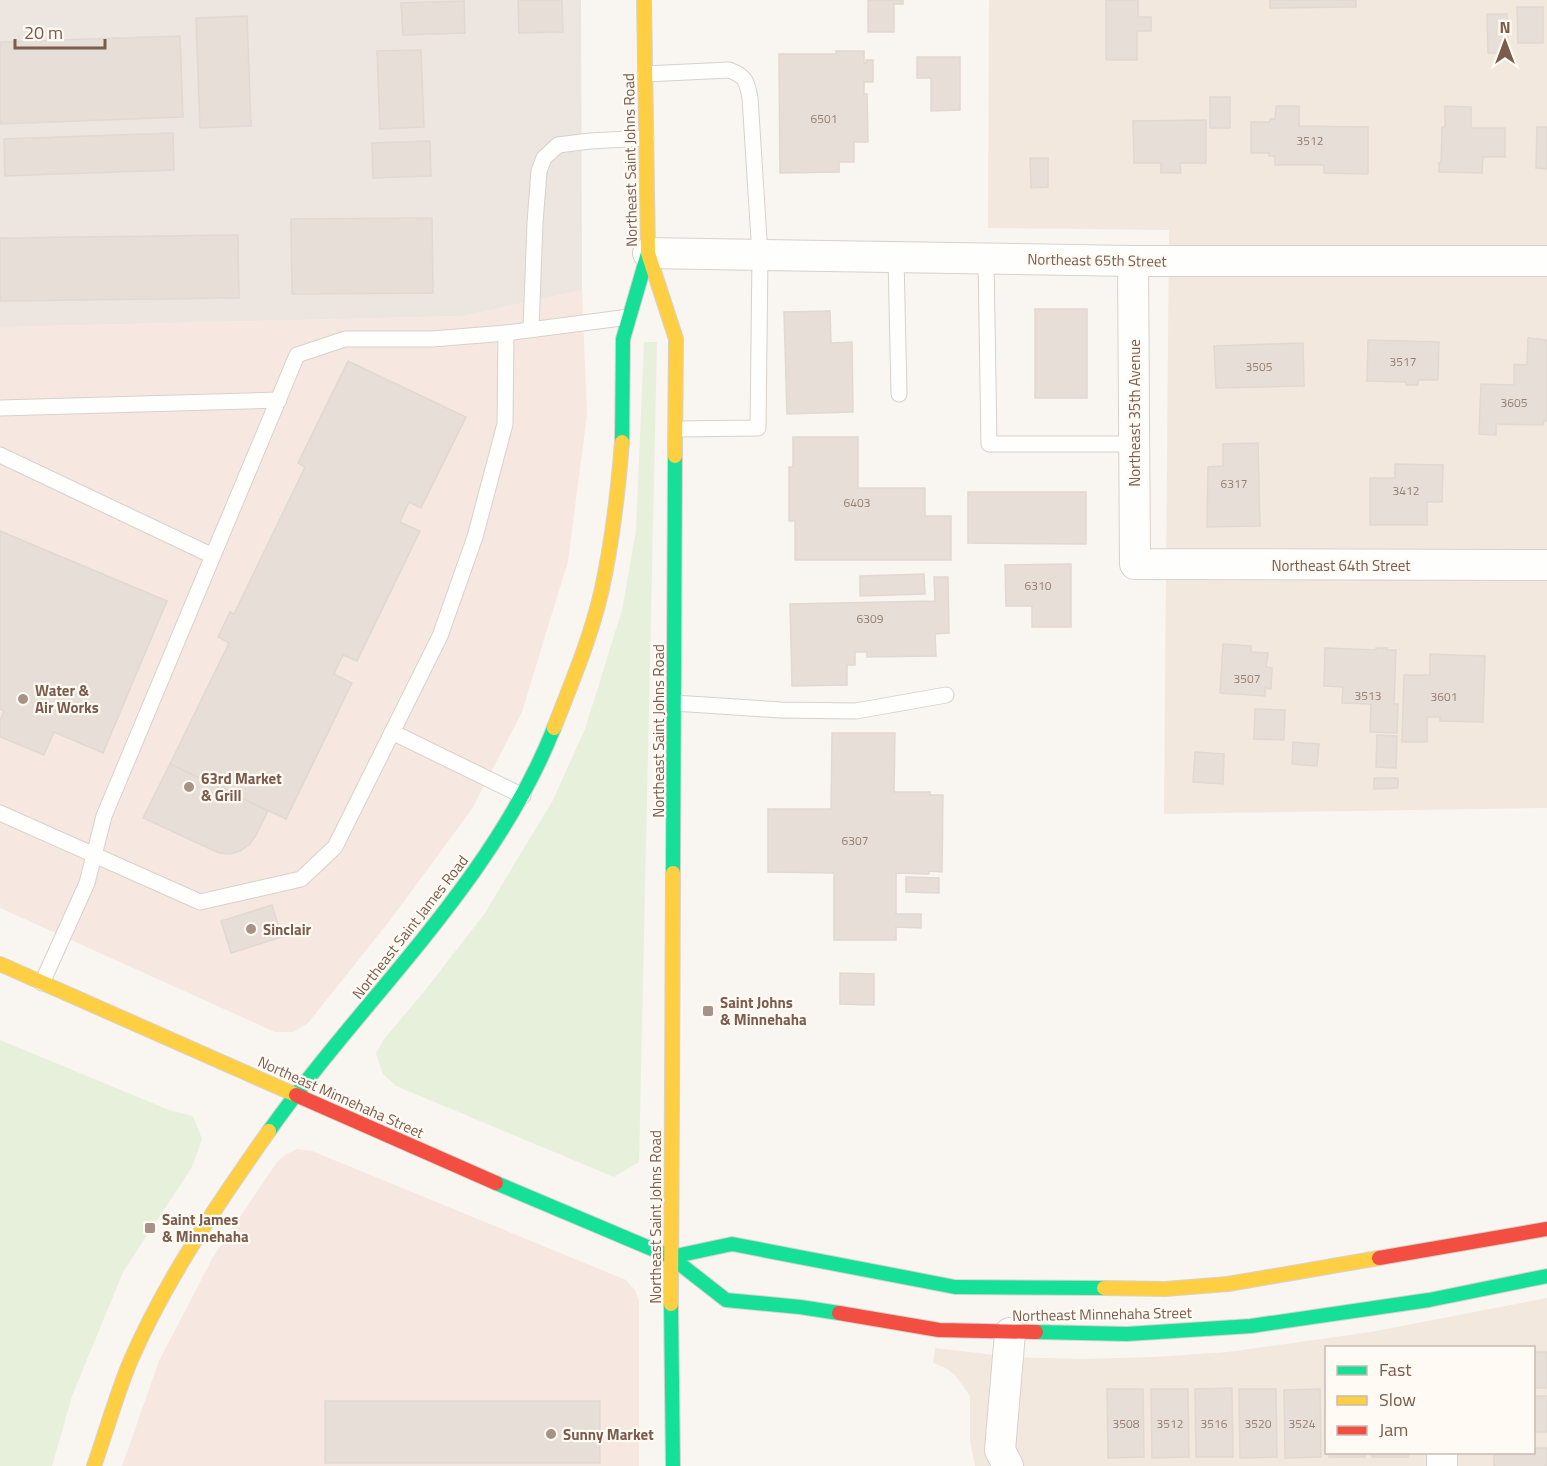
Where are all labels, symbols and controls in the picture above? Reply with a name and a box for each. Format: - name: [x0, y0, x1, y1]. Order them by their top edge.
- scale bar: [15, 12, 105, 50]
- north arrow: [1475, 12, 1535, 72]
- text: N: [1499, 15, 1511, 39]
- text: 20 m: [24, 19, 63, 46]
- street label: Northeast Saint Johns Road: [617, 73, 643, 247]
- house number: 6501: [811, 109, 837, 128]
- house number: 3512: [1297, 131, 1323, 150]
- street label: Northeast 65th Street: [1027, 247, 1168, 273]
- street label: Northeast 35th Avenue: [1123, 339, 1146, 487]
- house number: 3517: [1390, 352, 1416, 371]
- house number: 3505: [1246, 357, 1273, 376]
- house number: 3605: [1501, 393, 1528, 412]
- house number: 6317: [1221, 474, 1247, 493]
- house number: 3412: [1393, 481, 1419, 500]
- house number: 6403: [844, 493, 870, 512]
- street label: Northeast 64th Street: [1271, 554, 1411, 577]
- house number: 6310: [1025, 576, 1052, 595]
- house number: 6309: [857, 609, 884, 628]
- street label: Northeast Saint Johns Road: [647, 644, 670, 818]
- house number: 3507: [1234, 669, 1260, 688]
- place label: Water & Air Works: [35, 679, 99, 719]
- house number: 3513: [1355, 686, 1381, 705]
- house number: 3601: [1431, 687, 1457, 706]
- marker: Water & Air Works: [16, 692, 30, 706]
- place label: 63rd Market & Grill: [201, 767, 282, 807]
- marker: 63rd Market & Grill: [182, 780, 196, 794]
- house number: 6307: [842, 831, 868, 850]
- street label: Northeast Saint James Road: [346, 850, 474, 1004]
- place label: Sinclair: [263, 918, 312, 941]
- marker: Sinclair: [244, 922, 258, 936]
- place label: Saint Johns & Minnehaha: [720, 991, 807, 1031]
- marker: Saint Johns & Minnehaha: [701, 1004, 715, 1018]
- street label: Northeast Minnehaha Street: [254, 1050, 428, 1144]
- street label: Northeast Saint Johns Road: [644, 1130, 667, 1304]
- place label: Saint James & Minnehaha: [162, 1208, 249, 1248]
- marker: Saint James & Minnehaha: [143, 1221, 157, 1235]
- street label: Northeast Minnehaha Street: [1012, 1301, 1193, 1327]
- legend: [1325, 1346, 1535, 1454]
- text: Fast: [1379, 1356, 1412, 1383]
- text: Slow: [1379, 1386, 1416, 1413]
- house number: 3508: [1113, 1414, 1140, 1433]
- house number: 3512: [1157, 1414, 1183, 1433]
- house number: 3516: [1201, 1414, 1228, 1433]
- house number: 3520: [1245, 1414, 1272, 1433]
- house number: 3524: [1289, 1414, 1316, 1433]
- text: Jam: [1379, 1416, 1408, 1443]
- place label: Sunny Market: [563, 1423, 654, 1446]
- marker: Sunny Market: [544, 1427, 558, 1441]

